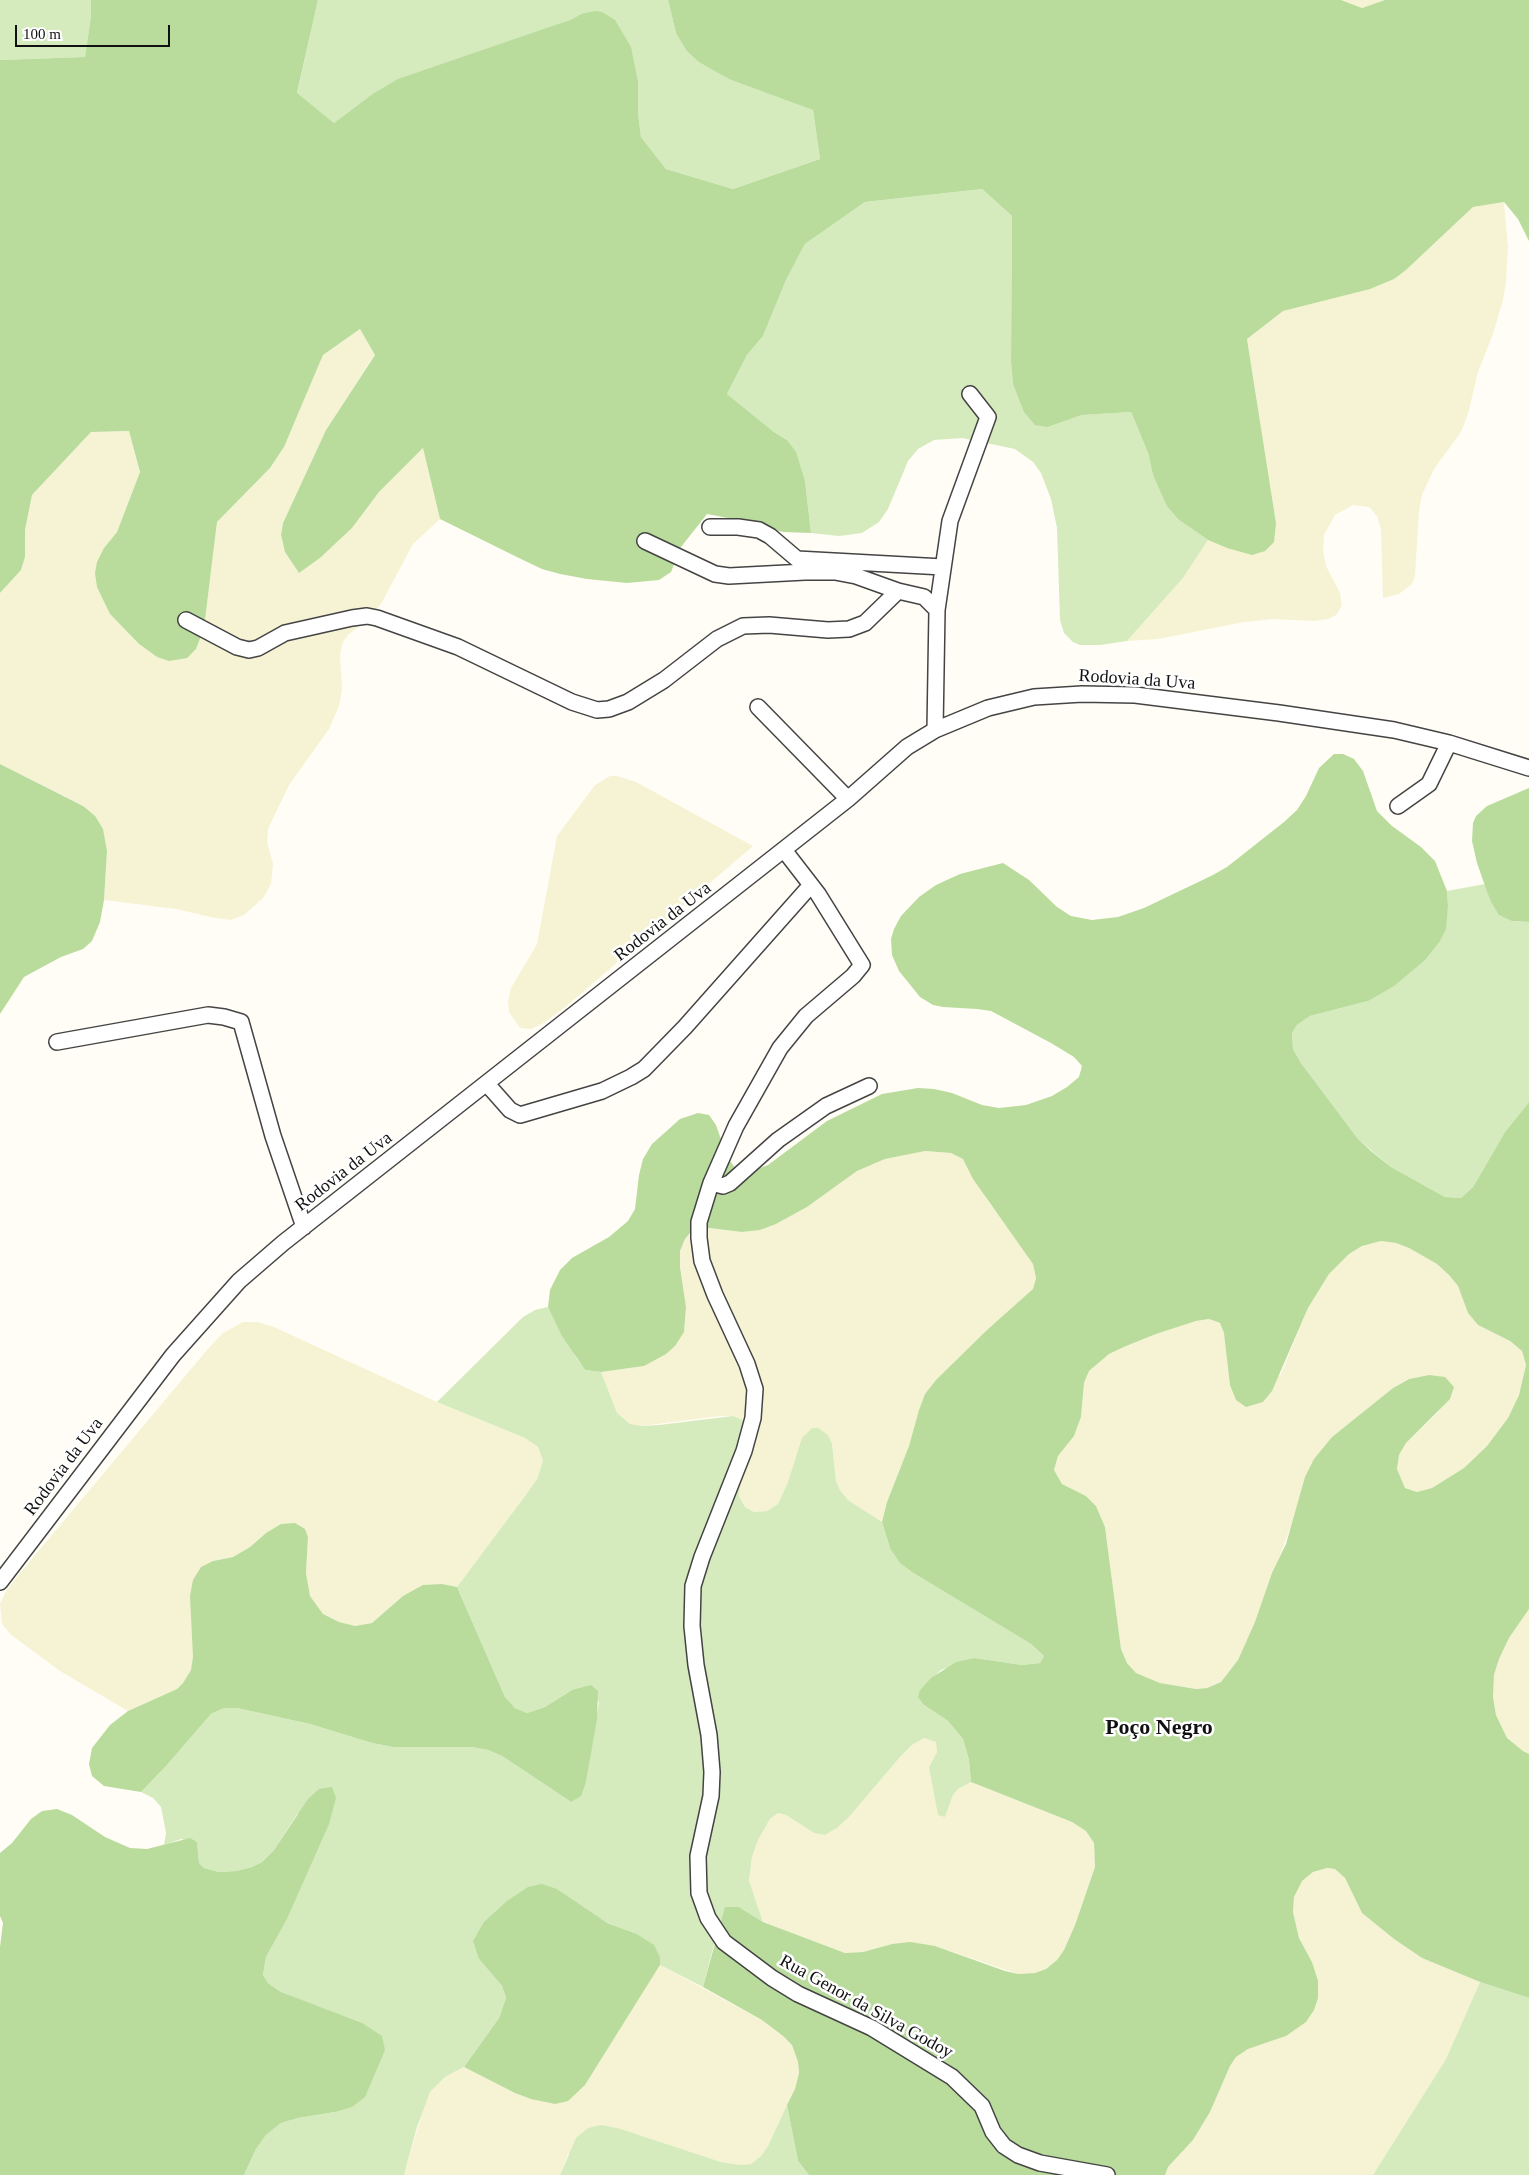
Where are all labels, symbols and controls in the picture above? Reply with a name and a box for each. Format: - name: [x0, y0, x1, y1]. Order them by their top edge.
- scale bar: [18, 15, 172, 47]
- text: 100 m: [23, 26, 61, 42]
- street label: Rodovia da Uva: [1078, 665, 1196, 695]
- street label: Rodovia da Uva: [610, 877, 716, 967]
- street label: Rodovia da Uva: [291, 1127, 397, 1217]
- street label: Rodovia da Uva: [20, 1414, 108, 1520]
- district label: Poço Negro: [1105, 1715, 1213, 1741]
- street label: Rua Genor da Silva Godoy: [776, 1950, 956, 2064]

